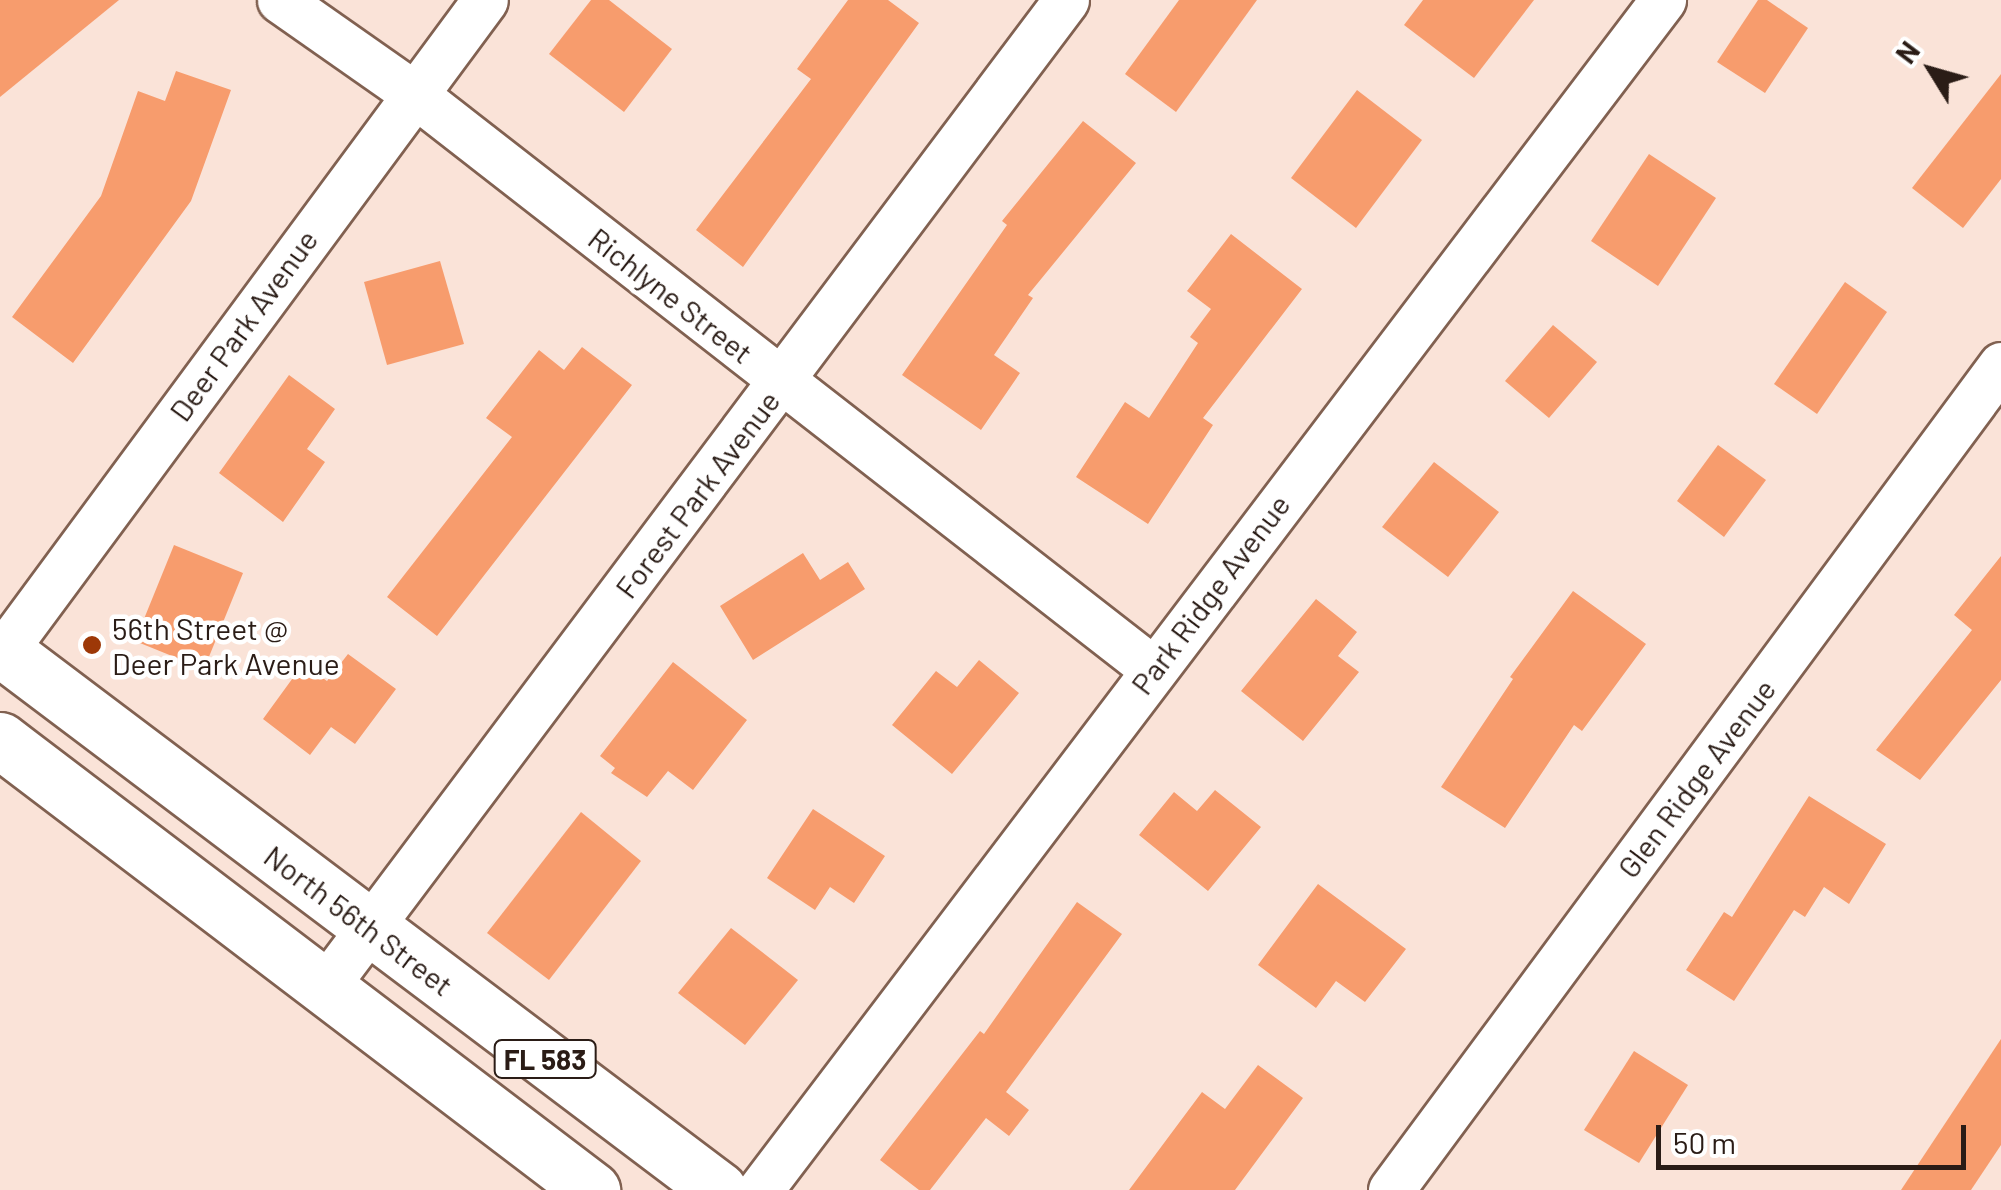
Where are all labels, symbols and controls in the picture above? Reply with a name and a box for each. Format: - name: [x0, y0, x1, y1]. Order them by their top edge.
- north arrow: [1881, 20, 1981, 120]
- text: N: [1888, 34, 1926, 70]
- street label: Richlyne Street: [582, 220, 760, 370]
- street label: Deer Park Avenue: [162, 222, 324, 428]
- street label: Forest Park Avenue: [607, 383, 787, 605]
- street label: Park Ridge Avenue: [1123, 487, 1297, 701]
- place label: 56th Street @ Deer Park Avenue: [112, 610, 340, 680]
- marker: 56th Street @ Deer Park Avenue: [81, 634, 103, 656]
- street label: Glen Ridge Avenue: [1610, 672, 1782, 884]
- street label: North 56th Street: [258, 837, 460, 1003]
- road number: FL 583: [492, 1036, 598, 1082]
- scale bar: [1661, 1105, 1971, 1167]
- text: 50 m: [1673, 1124, 1736, 1160]

